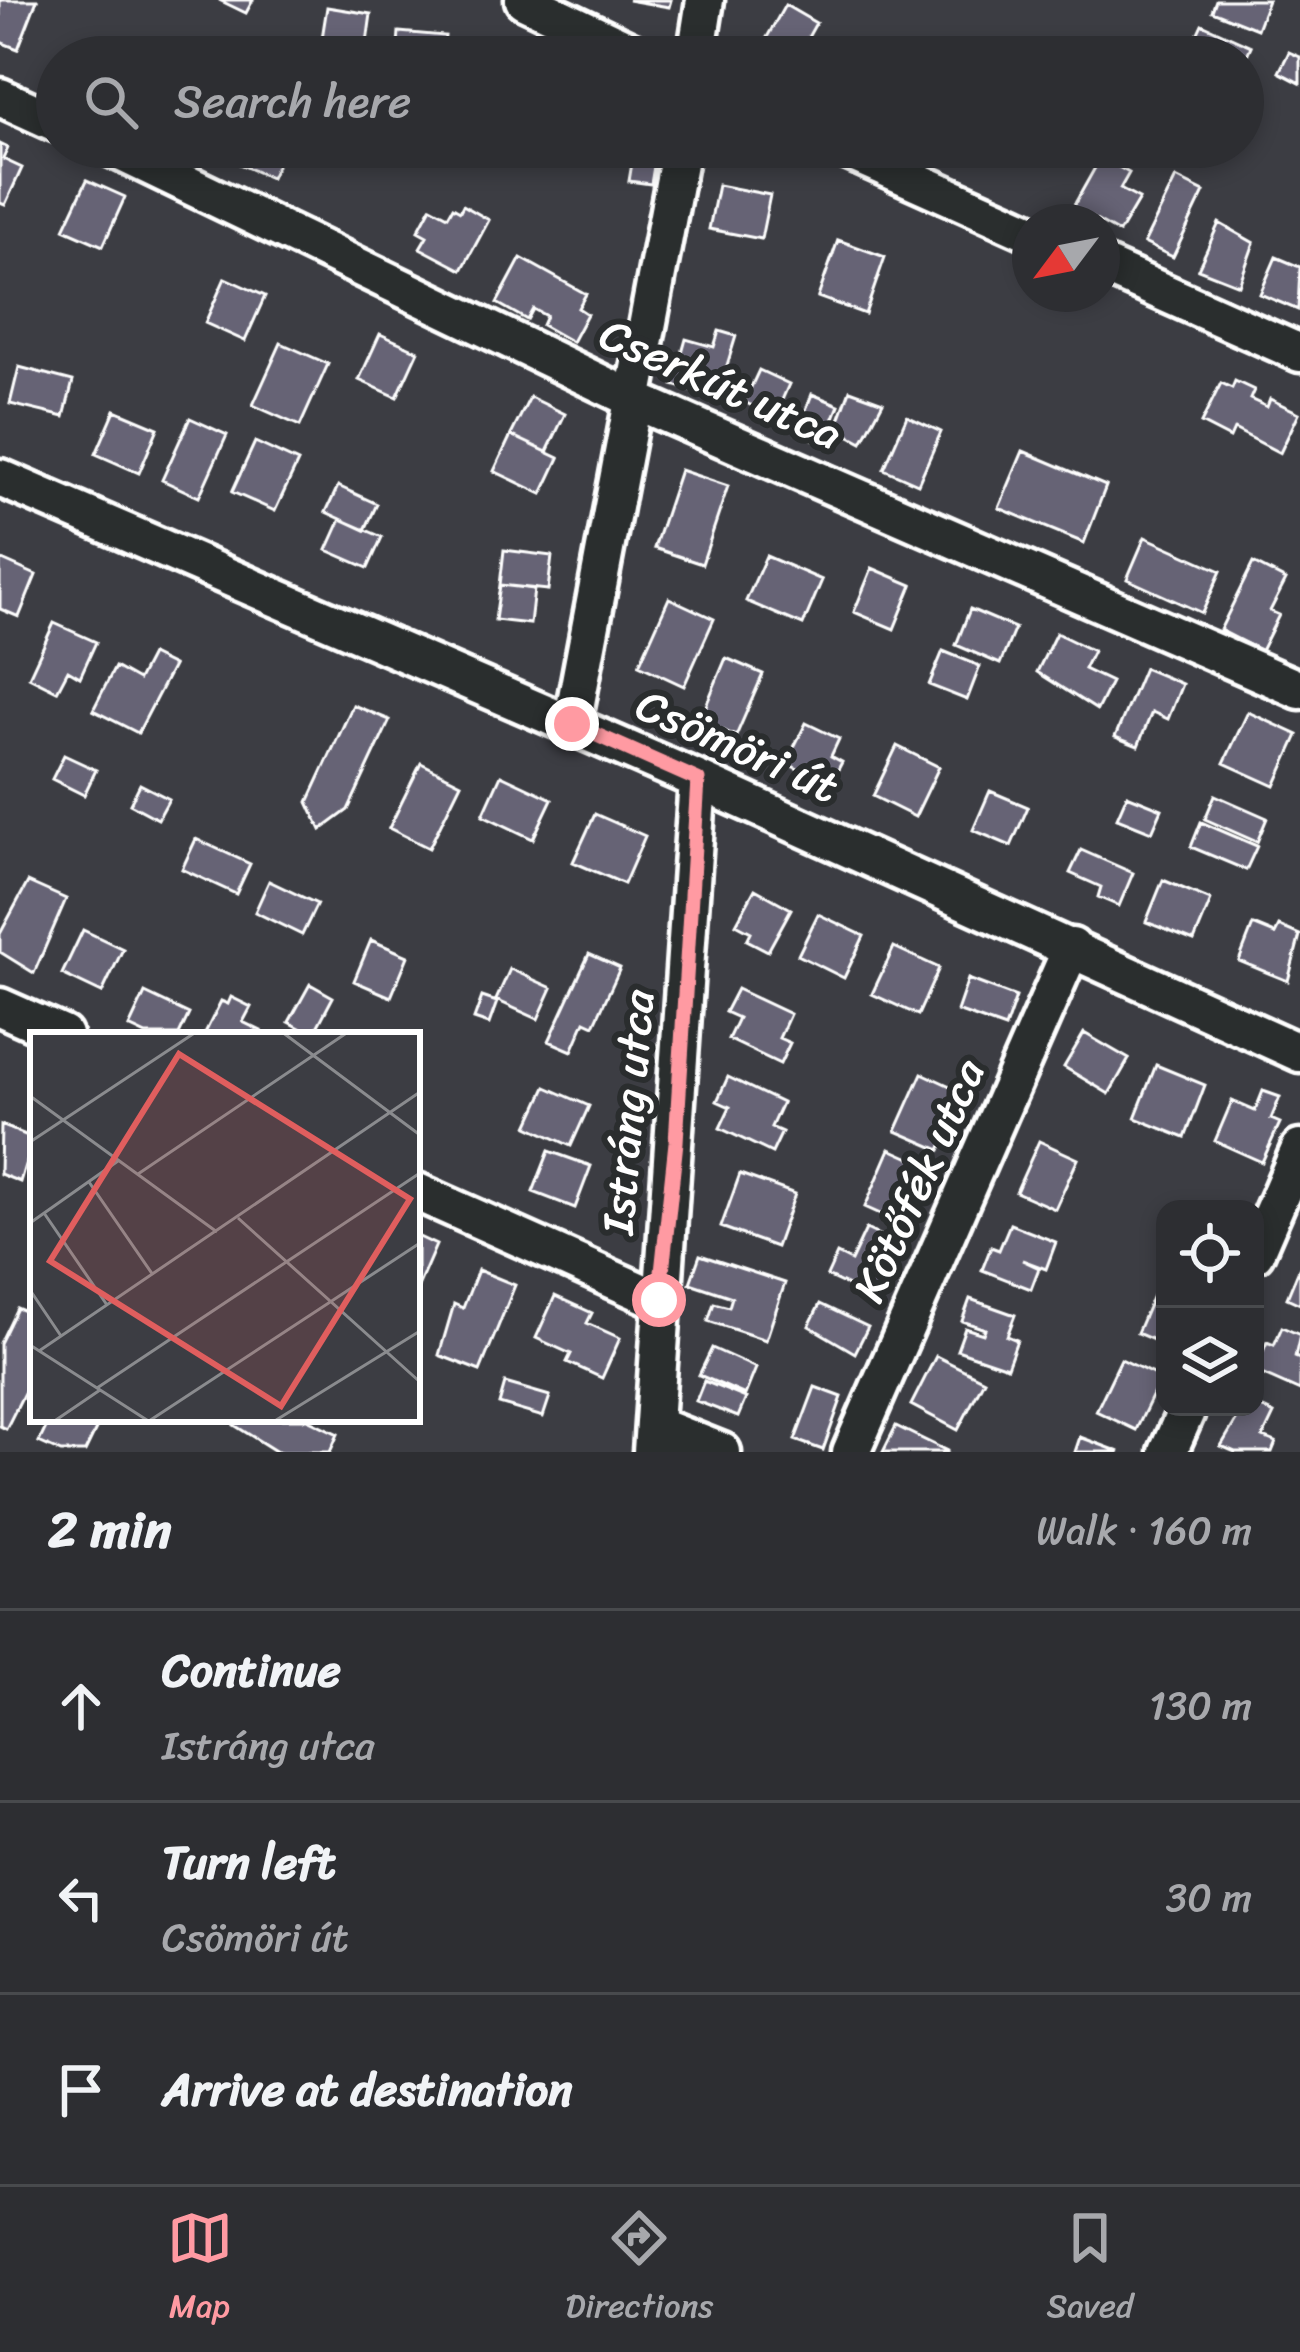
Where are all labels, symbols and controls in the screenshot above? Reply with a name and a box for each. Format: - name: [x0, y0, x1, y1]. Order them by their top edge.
- search box: [36, 36, 1264, 168]
- text: Search here: [174, 62, 411, 142]
- icon: search: [78, 69, 144, 135]
- north arrow: [1012, 204, 1120, 312]
- street label: Cserkút utca: [586, 295, 855, 473]
- street label: Csömöri út: [623, 666, 852, 826]
- route end: [545, 697, 599, 751]
- street label: Istráng utca: [577, 986, 679, 1240]
- inset map: [30, 1032, 420, 1422]
- street label: Kötőfék utca: [830, 1045, 1008, 1315]
- map controls: [1156, 1200, 1264, 1416]
- button: locate: [1156, 1200, 1264, 1308]
- route start: [632, 1273, 686, 1327]
- button: layers: [1156, 1308, 1264, 1416]
- text: 2 min: [48, 1485, 171, 1575]
- text: Walk · 160 m: [1036, 1496, 1252, 1565]
- text: Continue: [162, 1631, 341, 1711]
- text: 130 m: [1149, 1671, 1252, 1740]
- icon: ahead: [48, 1673, 114, 1739]
- text: Istráng utca: [162, 1711, 375, 1780]
- text: Turn left: [162, 1823, 335, 1903]
- text: 30 m: [1166, 1863, 1252, 1932]
- icon: left: [48, 1865, 114, 1931]
- text: Csömöri út: [162, 1903, 349, 1972]
- text: Arrive at destination: [162, 2050, 572, 2130]
- icon: arrive: [48, 2057, 114, 2123]
- tab: Map: [167, 2205, 233, 2335]
- tab: Directions: [566, 2205, 713, 2335]
- tab: Saved: [1046, 2205, 1133, 2335]

